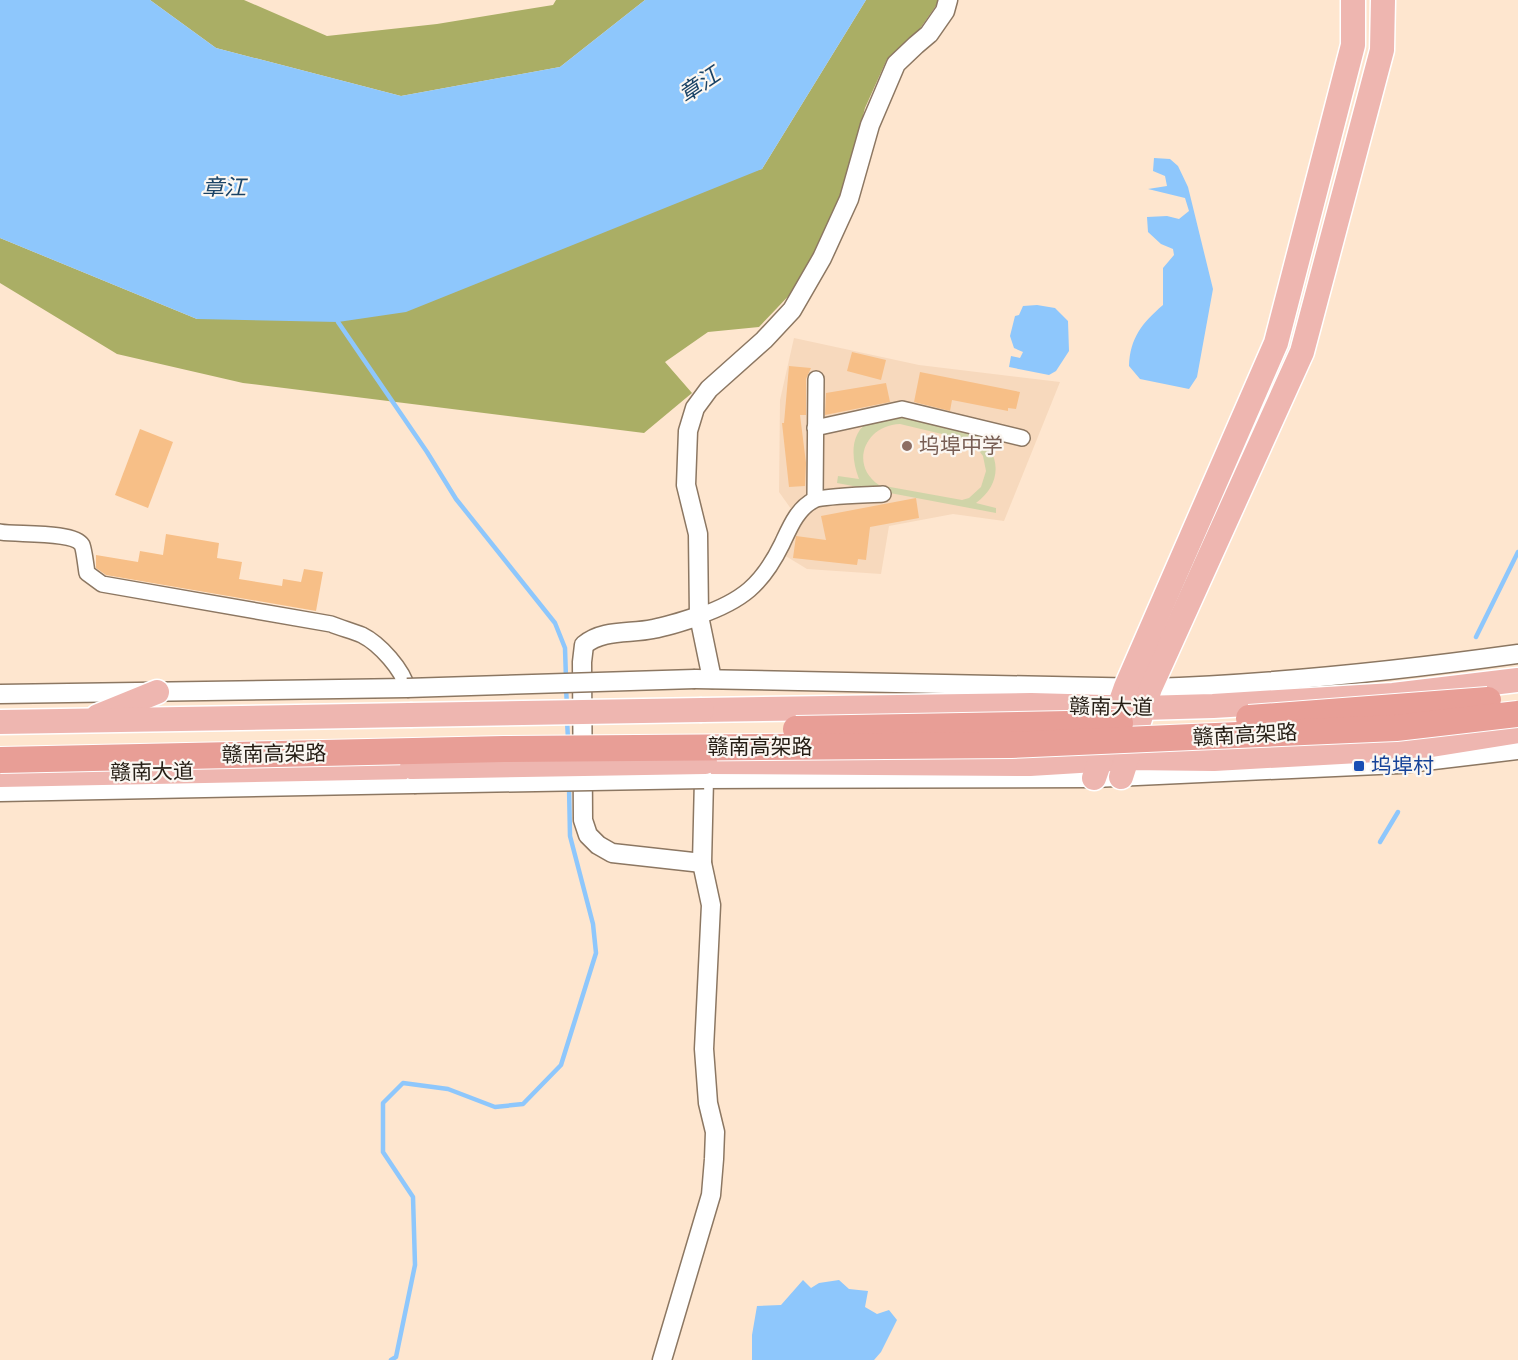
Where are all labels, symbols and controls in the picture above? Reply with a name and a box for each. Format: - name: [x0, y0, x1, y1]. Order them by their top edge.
- water label: 章江: [672, 58, 727, 109]
- water label: 章江: [202, 172, 248, 202]
- place label: 坞埠中学: [919, 431, 1003, 460]
- marker: 坞埠中学: [900, 439, 914, 453]
- street label: 赣南大道: [1069, 691, 1153, 722]
- street label: 赣南高架路: [1192, 717, 1298, 752]
- street label: 赣南高架路: [708, 732, 813, 761]
- street label: 赣南高架路: [221, 738, 327, 769]
- place label: 坞埠村: [1371, 751, 1434, 780]
- street label: 赣南大道: [110, 756, 194, 787]
- marker: 坞埠村: [1352, 759, 1366, 773]

